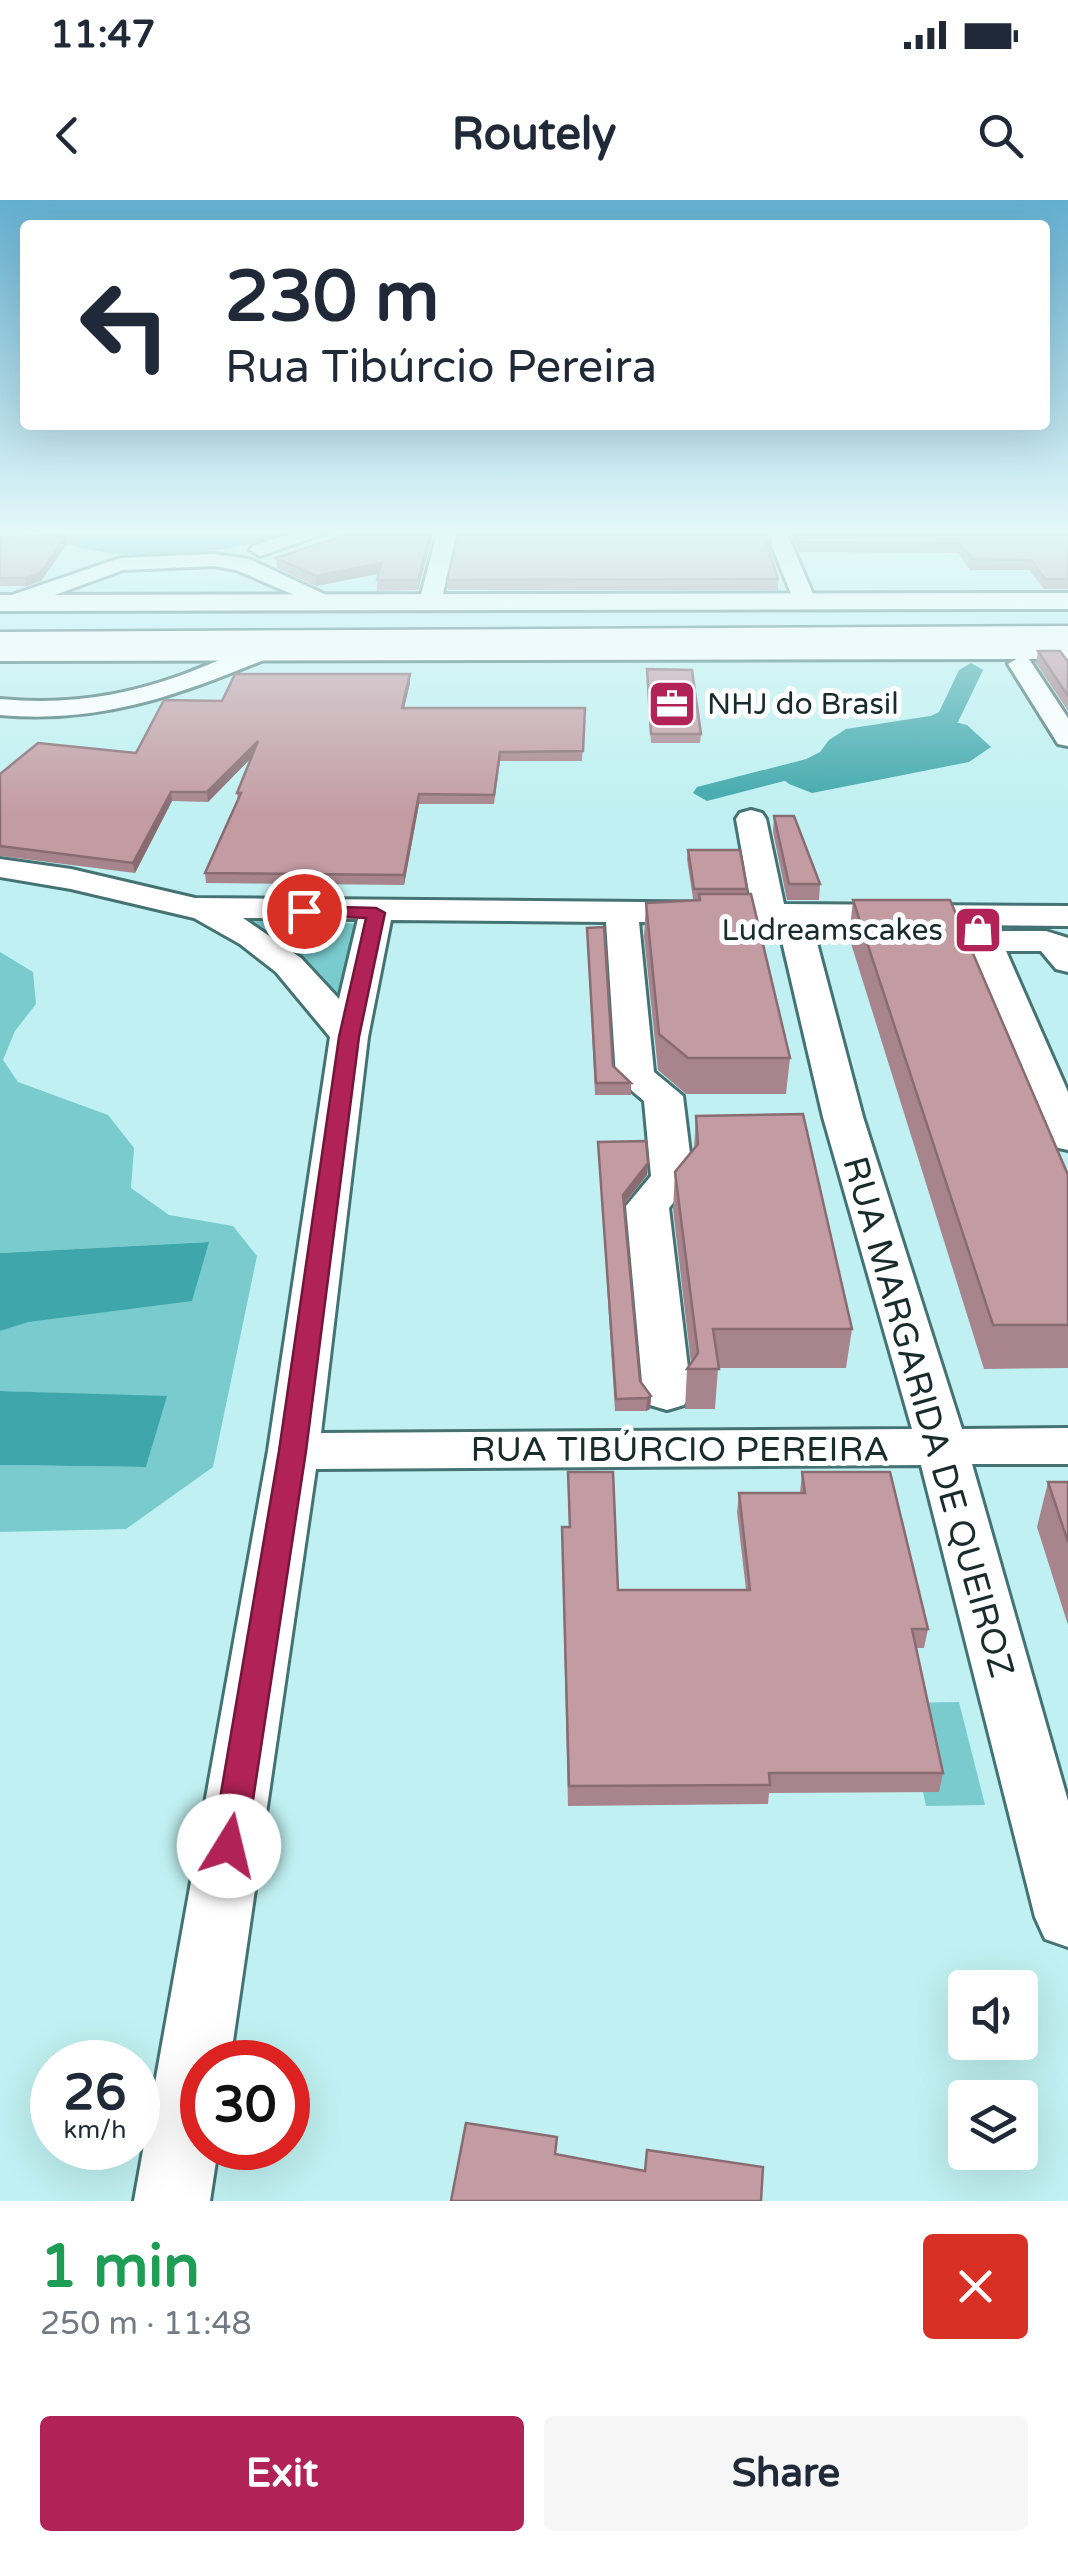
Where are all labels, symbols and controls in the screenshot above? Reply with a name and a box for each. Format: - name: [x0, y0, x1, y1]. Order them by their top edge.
- text: 11:47: [50, 12, 155, 58]
- icon: back: [40, 108, 95, 163]
- text: Routely: [452, 108, 616, 162]
- icon: search: [973, 108, 1028, 163]
- text: 230 m: [225, 256, 439, 340]
- icon: left: [60, 260, 190, 390]
- text: Rua Tibúrcio Pereira: [225, 341, 657, 395]
- office icon: NHJ do Brasil: [646, 678, 698, 730]
- place label: NHJ do Brasil: [707, 686, 899, 723]
- pin: [262, 869, 347, 954]
- icon: arrive: [277, 884, 332, 939]
- shop icon: Ludreamscakes: [952, 904, 1004, 956]
- place label: Ludreamscakes: [721, 912, 943, 949]
- street label: RUA MARGARIDA DE QUEIROZ: [833, 1152, 1023, 1683]
- street label: RUA TIBÚRCIO PEREIRA: [471, 1429, 889, 1471]
- position arrow: [177, 1794, 281, 1898]
- map controls: [948, 1970, 1038, 2170]
- button: sound: [948, 1970, 1038, 2060]
- speed limit sign: 30: [180, 2040, 310, 2170]
- text: 26: [64, 2063, 126, 2123]
- button: layers: [948, 2080, 1038, 2170]
- text: km/h: [64, 2115, 126, 2145]
- text: 1 min: [40, 2231, 200, 2303]
- button: close: [923, 2234, 1028, 2339]
- text: 250 m · 11:48: [40, 2305, 252, 2343]
- button: Exit: [40, 2416, 524, 2531]
- button: Share: [544, 2416, 1028, 2531]

